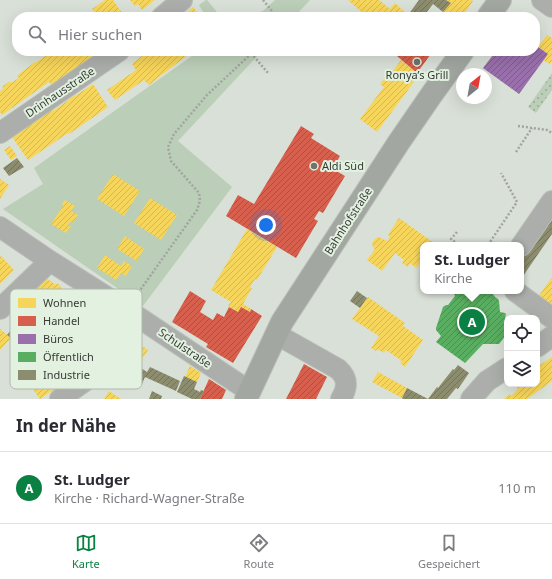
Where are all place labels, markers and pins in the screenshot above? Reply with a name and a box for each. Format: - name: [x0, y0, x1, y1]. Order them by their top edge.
- marker: Ronya’s Grill: [412, 57, 422, 67]
- place label: Ronya’s Grill: [386, 67, 448, 82]
- place label: Aldi Süd: [322, 158, 364, 173]
- marker: Aldi Süd: [309, 161, 319, 171]
- pin: A: [459, 307, 485, 337]

